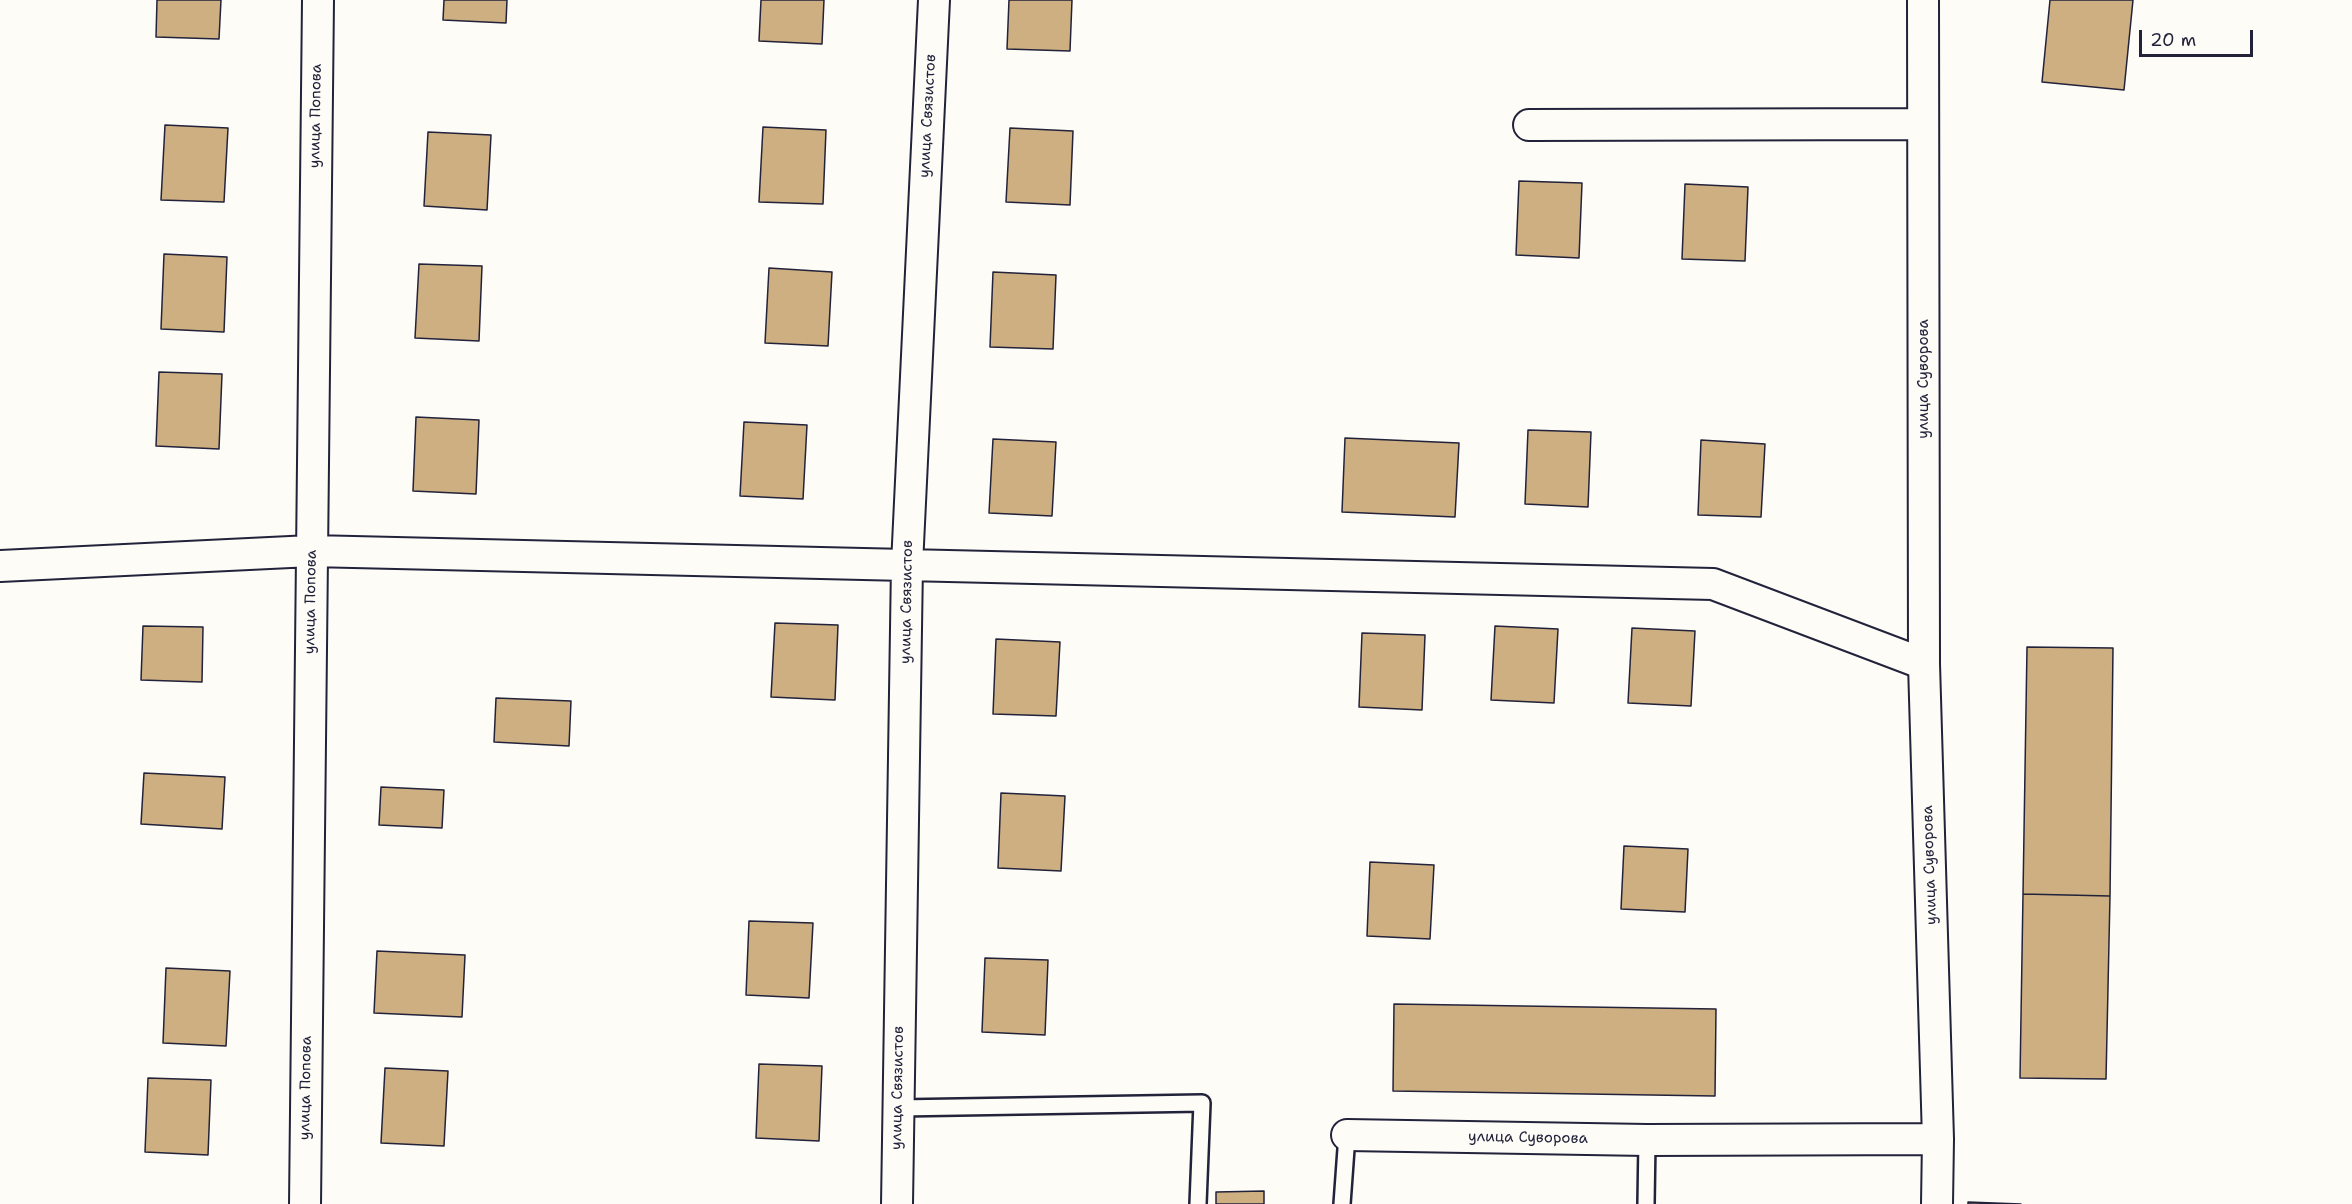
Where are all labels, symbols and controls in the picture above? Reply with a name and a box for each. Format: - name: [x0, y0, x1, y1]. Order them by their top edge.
- scale bar: [2142, 18, 2256, 56]
- text: 20 m: [2150, 28, 2196, 52]
- street label: улица Связистов: [916, 54, 940, 178]
- street label: улица Попова: [306, 64, 326, 168]
- street label: улица Суворова: [1915, 319, 1933, 439]
- street label: улица Связистов: [897, 540, 917, 664]
- street label: улица Попова: [301, 550, 321, 654]
- street label: улица Суворова: [1919, 805, 1941, 925]
- street label: улица Связистов: [888, 1026, 908, 1150]
- street label: улица Попова: [296, 1036, 316, 1140]
- street label: улица Суворова: [1468, 1128, 1588, 1148]

